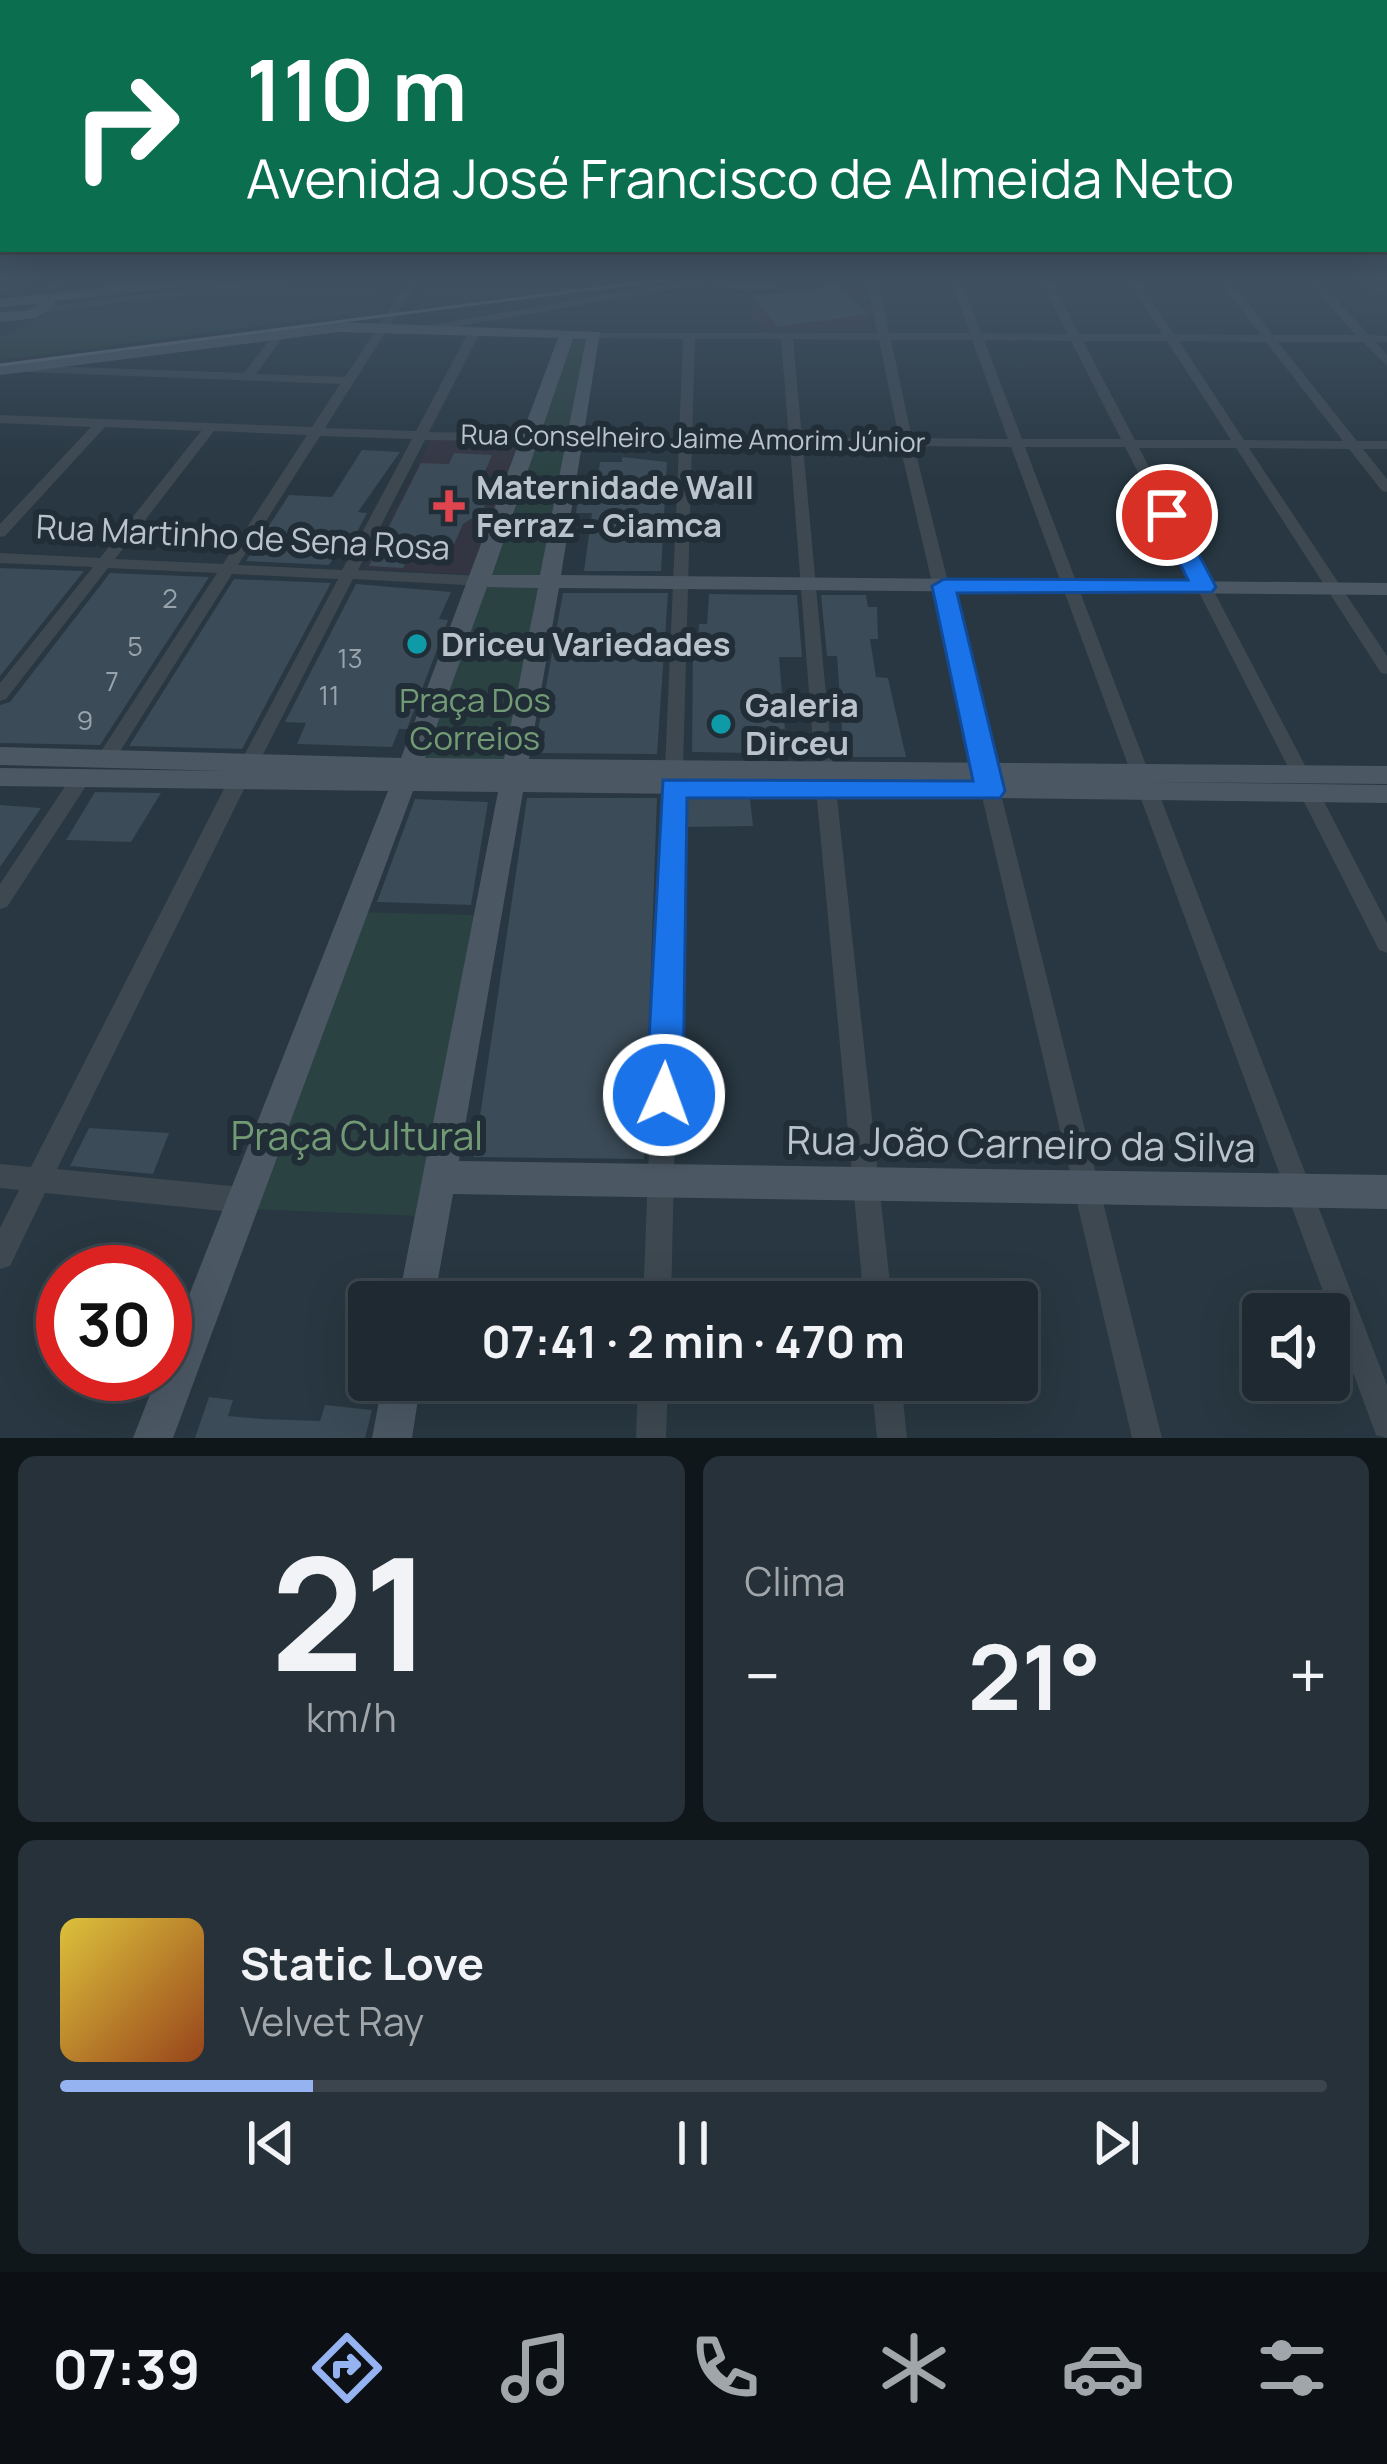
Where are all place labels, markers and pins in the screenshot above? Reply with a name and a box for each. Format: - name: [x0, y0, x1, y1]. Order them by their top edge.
- place label: Maternidade Wall Ferraz - Ciamca: [476, 464, 754, 547]
- pin: [1116, 464, 1218, 566]
- marker: Maternidade Wall Ferraz - Ciamca: [433, 490, 465, 522]
- place label: Driceu Variedades: [441, 621, 731, 666]
- marker: Driceu Variedades: [404, 631, 430, 657]
- place label: Galeria Dirceu: [745, 682, 859, 765]
- marker: Galeria Dirceu: [708, 711, 734, 737]

